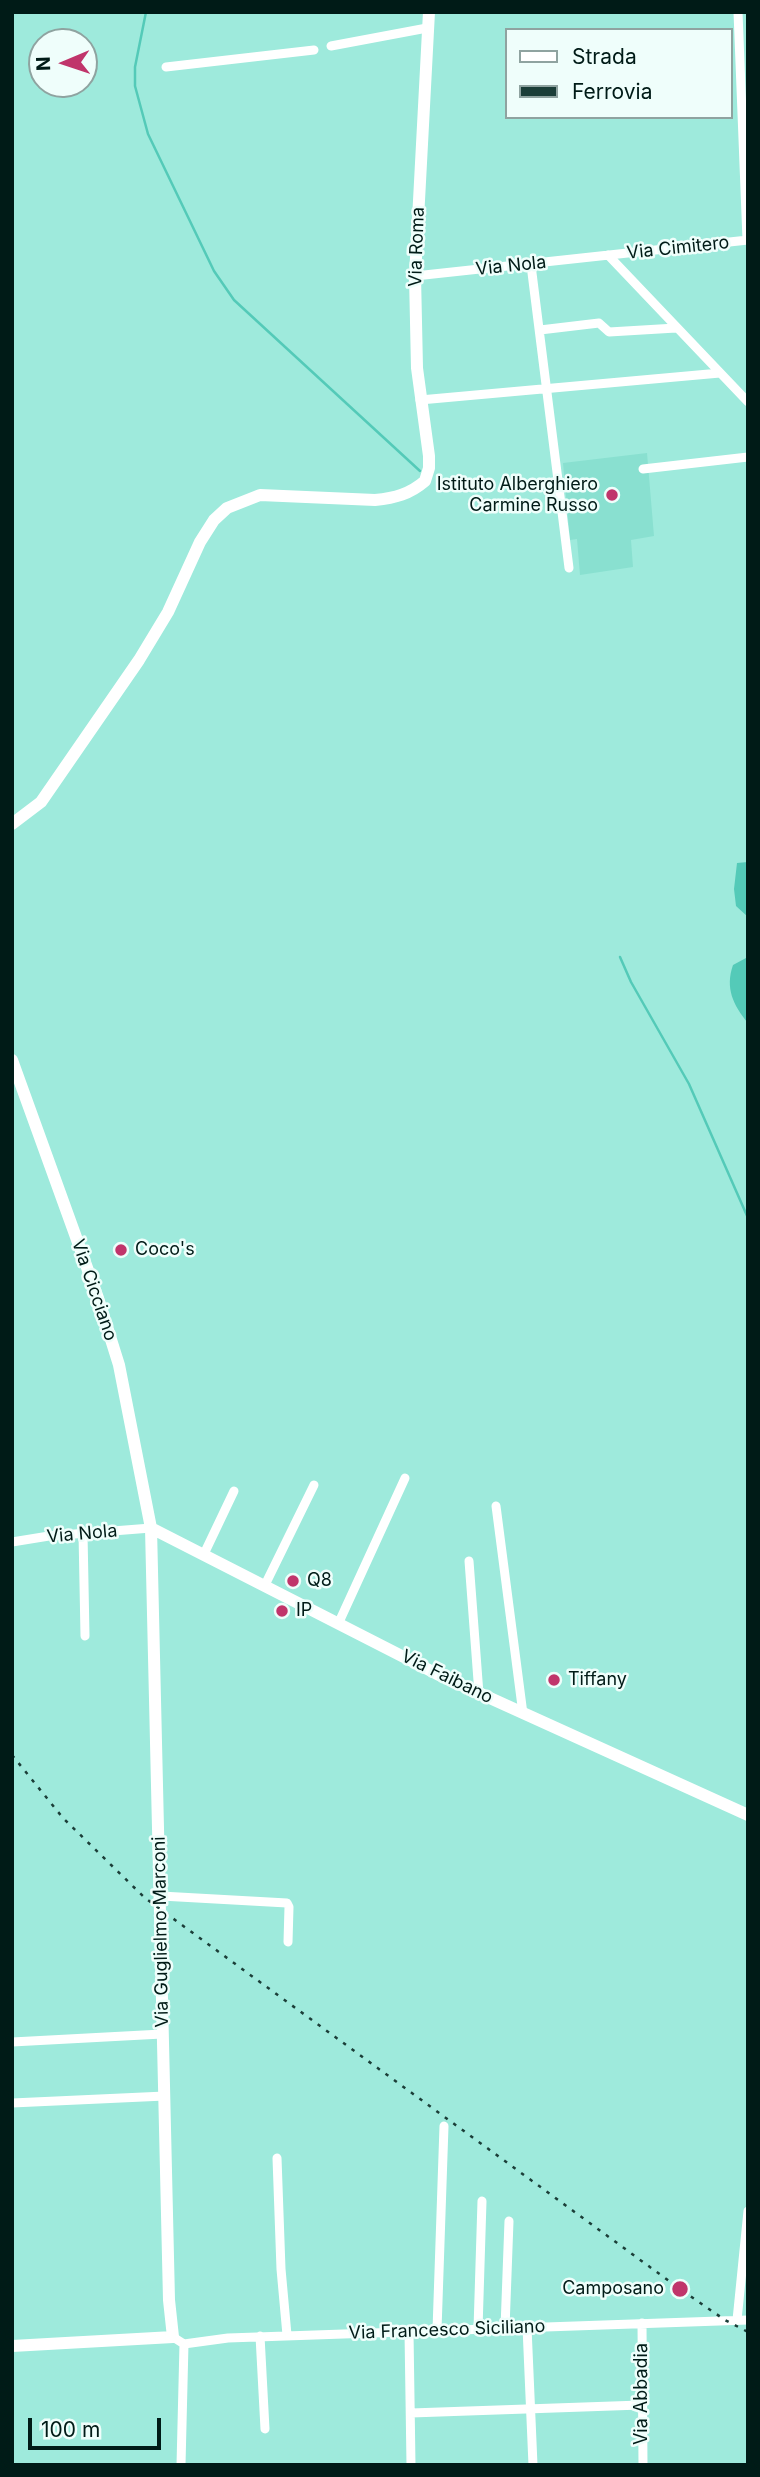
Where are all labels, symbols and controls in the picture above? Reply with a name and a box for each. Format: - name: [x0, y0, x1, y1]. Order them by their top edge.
- north arrow: [28, 28, 98, 98]
- legend: [504, 28, 732, 119]
- text: Strada: [572, 44, 637, 69]
- text: N: [32, 56, 55, 71]
- text: Ferrovia: [572, 79, 652, 104]
- street label: Via Roma: [405, 207, 429, 287]
- street label: Via Cimitero: [626, 232, 730, 264]
- street label: Via Nola: [475, 252, 547, 280]
- place label: Istituto Alberghiero Carmine Russo: [437, 474, 598, 516]
- marker: Istituto Alberghiero Carmine Russo: [604, 487, 620, 503]
- street label: Via Cicciano: [67, 1236, 121, 1344]
- place label: Coco's: [135, 1239, 195, 1261]
- marker: Coco's: [113, 1242, 129, 1258]
- street label: Via Nola: [46, 1520, 118, 1548]
- place label: Q8: [307, 1570, 332, 1592]
- marker: Q8: [285, 1573, 301, 1589]
- place label: IP: [296, 1600, 312, 1622]
- marker: IP: [274, 1603, 290, 1619]
- street label: Via Faibano: [398, 1646, 496, 1708]
- place label: Tiffany: [568, 1669, 627, 1691]
- marker: Tiffany: [546, 1672, 562, 1688]
- street label: Via Guglielmo Marconi: [149, 1836, 173, 2028]
- place label: Camposano: [562, 2278, 664, 2300]
- marker: Camposano: [670, 2279, 690, 2299]
- street label: Via Francesco Siciliano: [348, 2316, 546, 2344]
- street label: Via Abbadia: [631, 2343, 653, 2445]
- scale bar: [32, 2404, 164, 2448]
- text: 100 m: [41, 2417, 100, 2442]

